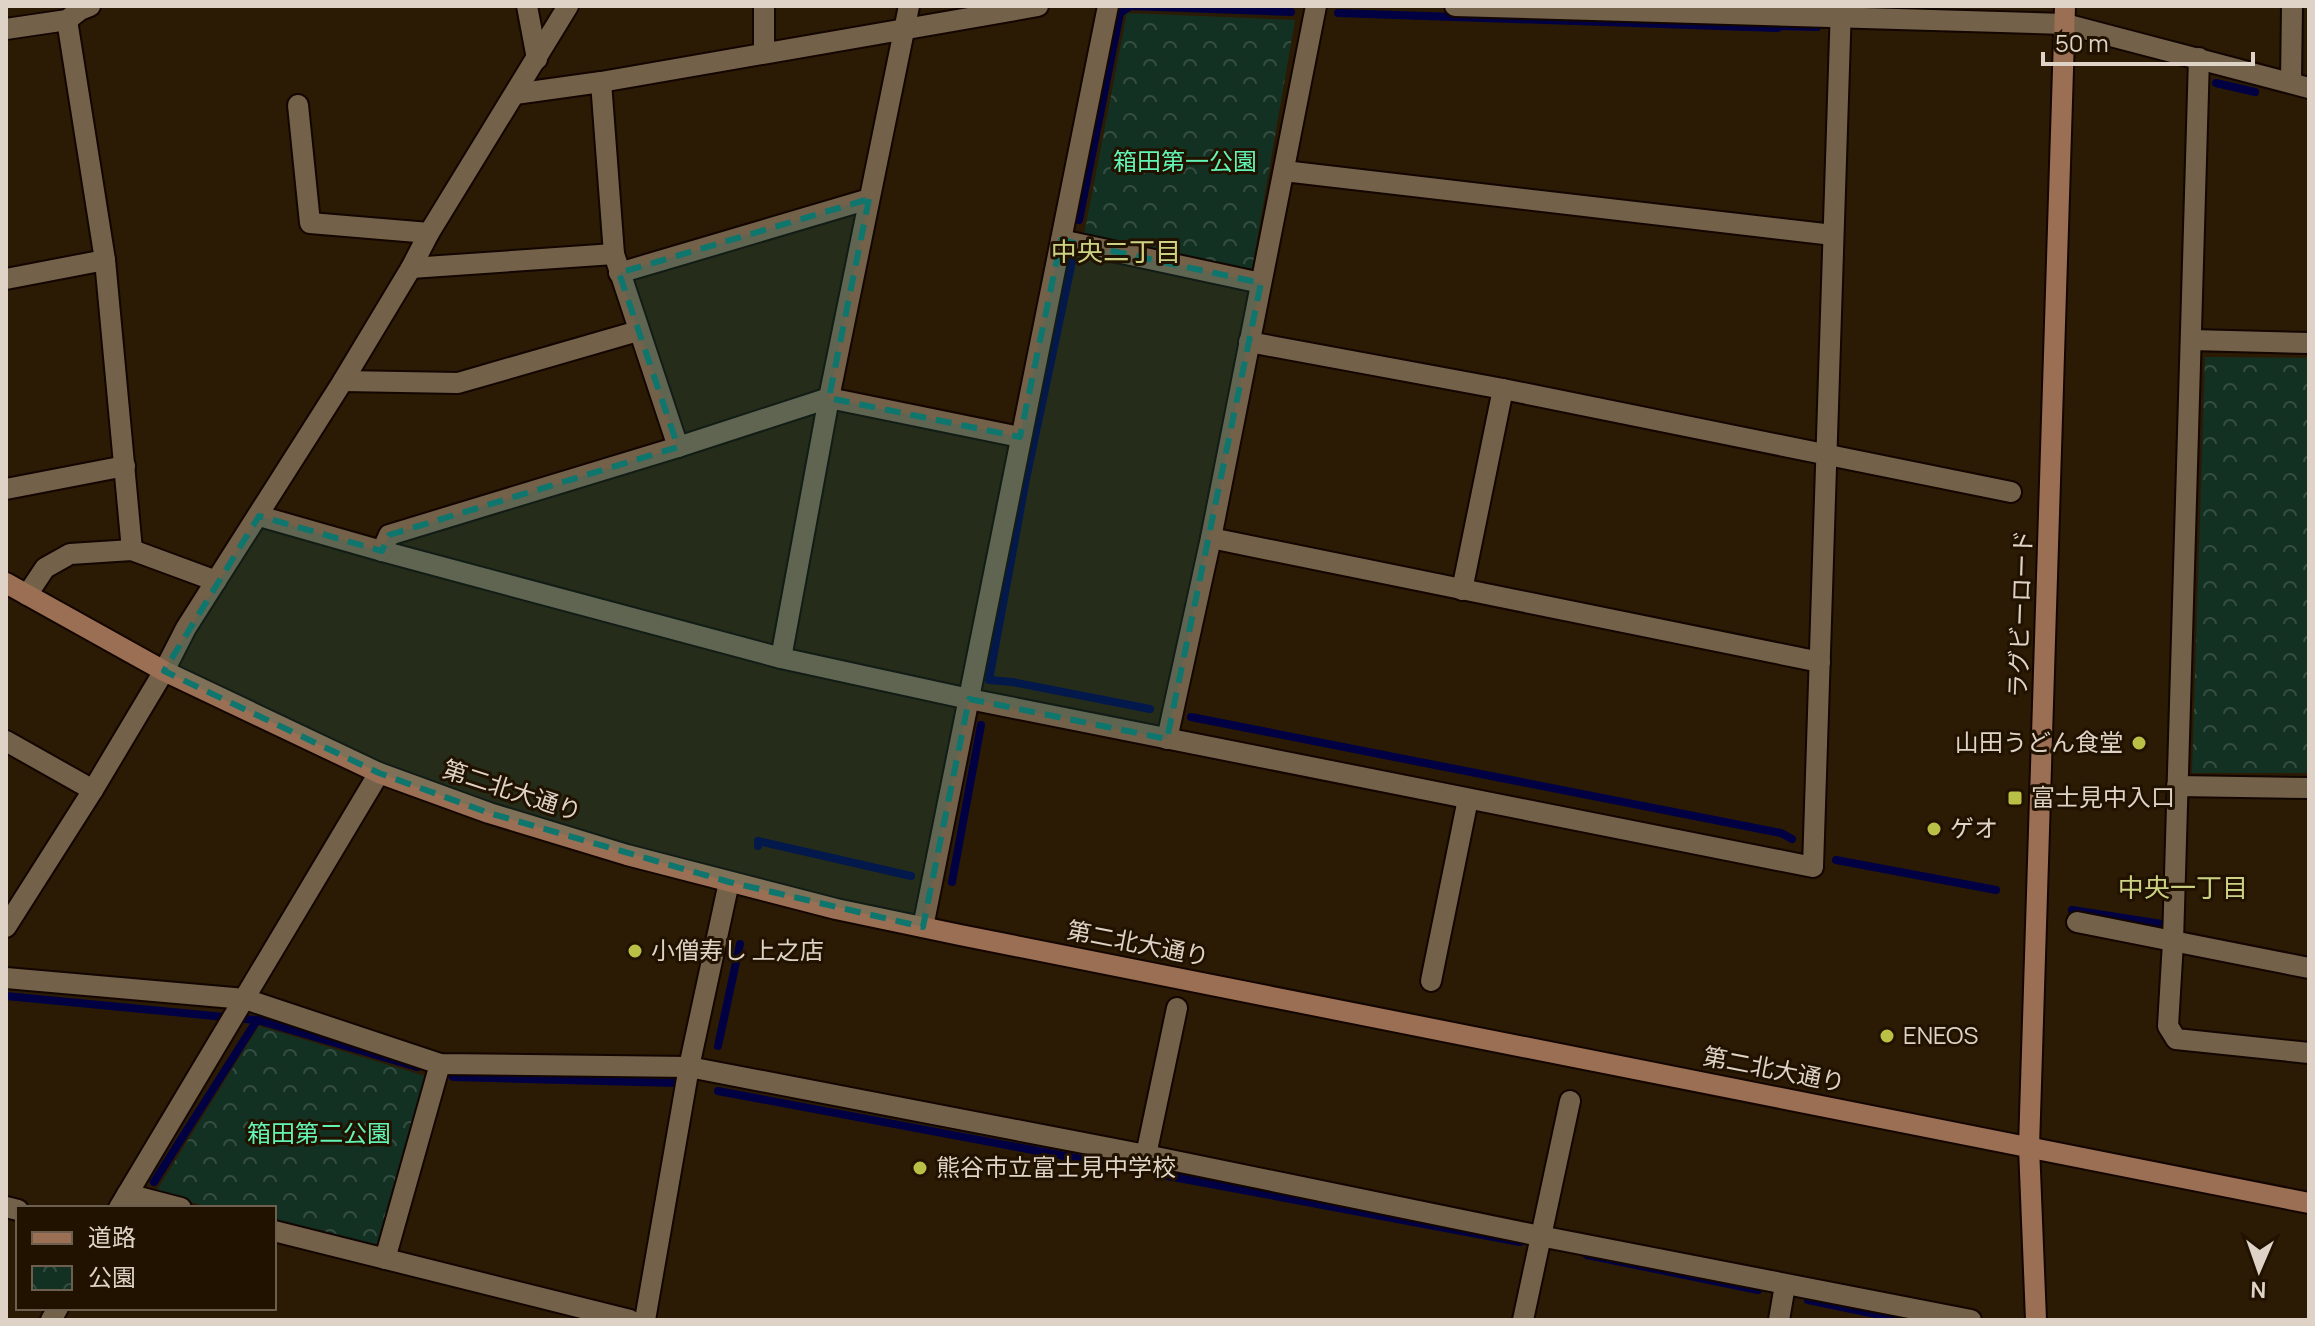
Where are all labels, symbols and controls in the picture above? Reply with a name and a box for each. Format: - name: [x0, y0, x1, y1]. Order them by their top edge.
- scale bar: [2043, 16, 2253, 66]
- text: 50 m: [2055, 26, 2109, 59]
- park label: 箱田第一公園: [1113, 144, 1257, 177]
- district label: 中央二丁目: [1051, 233, 1181, 269]
- street label: ラグビーロード: [2000, 529, 2039, 698]
- place label: 山田うどん食堂: [1955, 725, 2123, 758]
- marker: 山田うどん食堂: [2130, 734, 2148, 752]
- street label: 第二北大通り: [439, 752, 586, 828]
- place label: 富士見中入口: [2031, 780, 2175, 813]
- marker: 富士見中入口: [2006, 789, 2024, 807]
- place label: ゲオ: [1950, 811, 1998, 844]
- marker: ゲオ: [1925, 820, 1943, 838]
- district label: 中央一丁目: [2118, 869, 2248, 905]
- street label: 第二北大通り: [1064, 913, 1212, 972]
- place label: 小僧寿し 上之店: [651, 933, 824, 966]
- marker: 小僧寿し 上之店: [626, 942, 644, 960]
- place label: ENEOS: [1903, 1018, 1978, 1051]
- marker: ENEOS: [1878, 1027, 1896, 1045]
- street label: 第二北大通り: [1700, 1039, 1848, 1098]
- park label: 箱田第二公園: [247, 1116, 391, 1149]
- place label: 熊谷市立富士見中学校: [936, 1150, 1176, 1183]
- marker: 熊谷市立富士見中学校: [911, 1159, 929, 1177]
- legend: [16, 1206, 276, 1310]
- text: 道路: [88, 1220, 136, 1253]
- north arrow: [2219, 1230, 2299, 1310]
- text: 公園: [88, 1260, 136, 1293]
- text: N: [2250, 1275, 2267, 1305]

